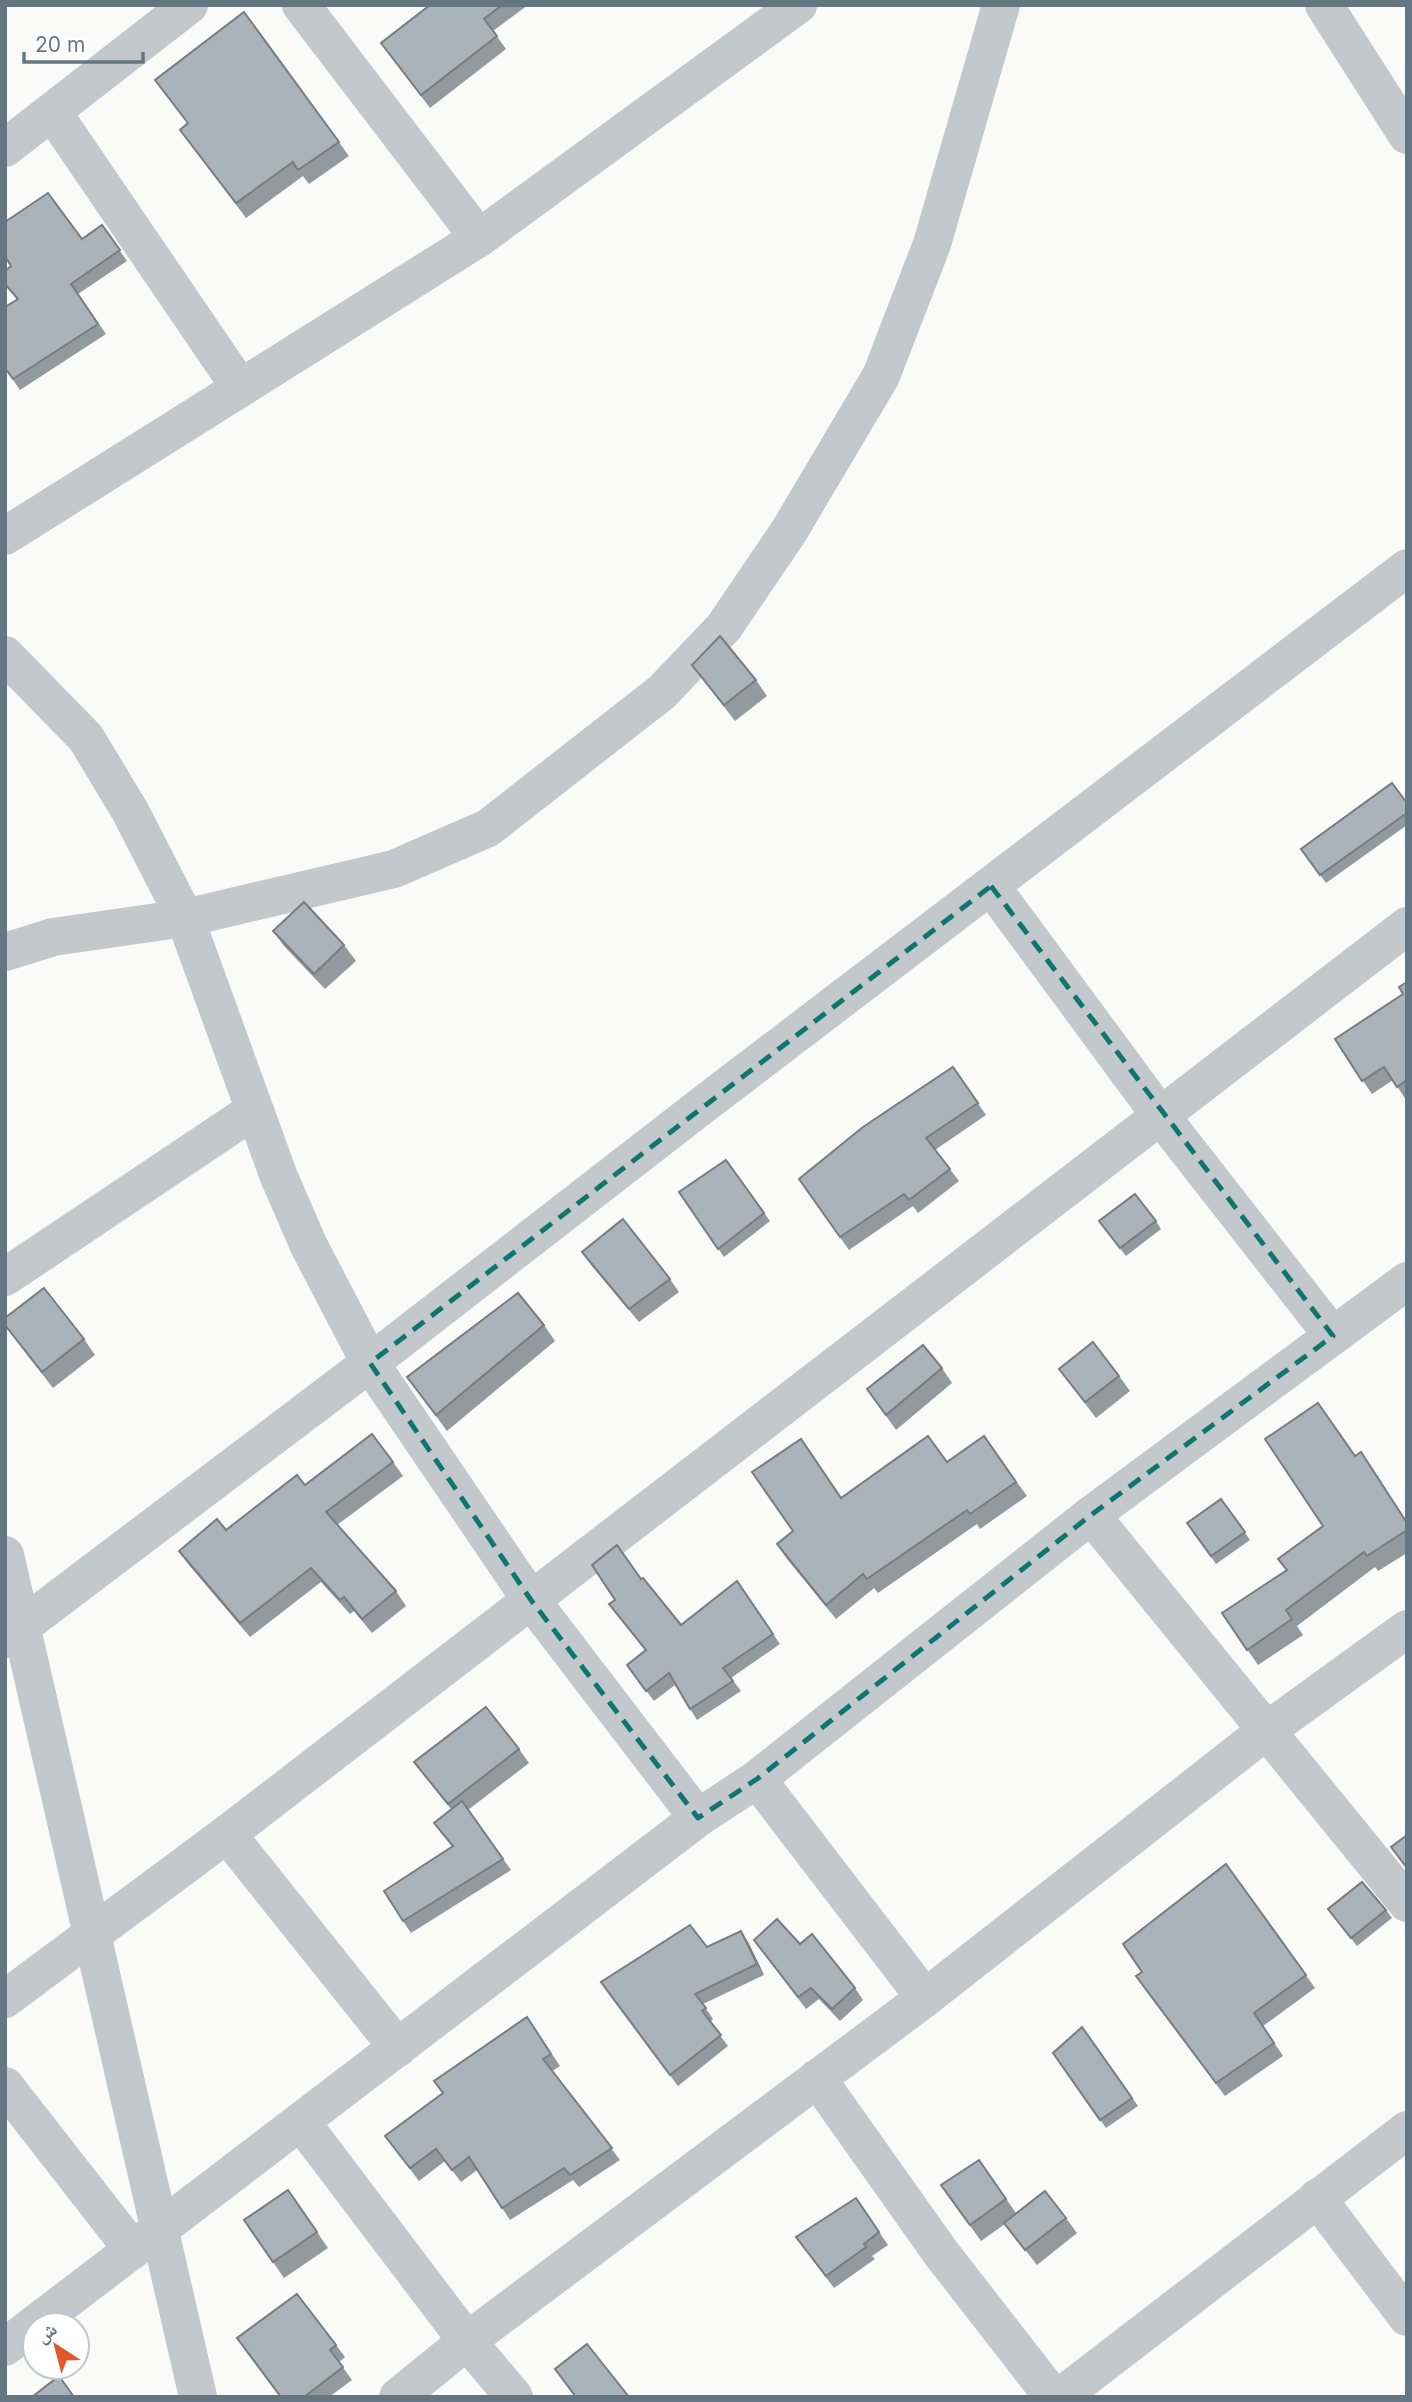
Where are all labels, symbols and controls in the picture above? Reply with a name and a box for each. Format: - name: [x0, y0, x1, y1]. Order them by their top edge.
- scale bar: [24, 21, 144, 65]
- text: 20 m: [35, 32, 85, 57]
- north arrow: [21, 2311, 91, 2381]
- text: ش: [31, 2317, 61, 2348]

